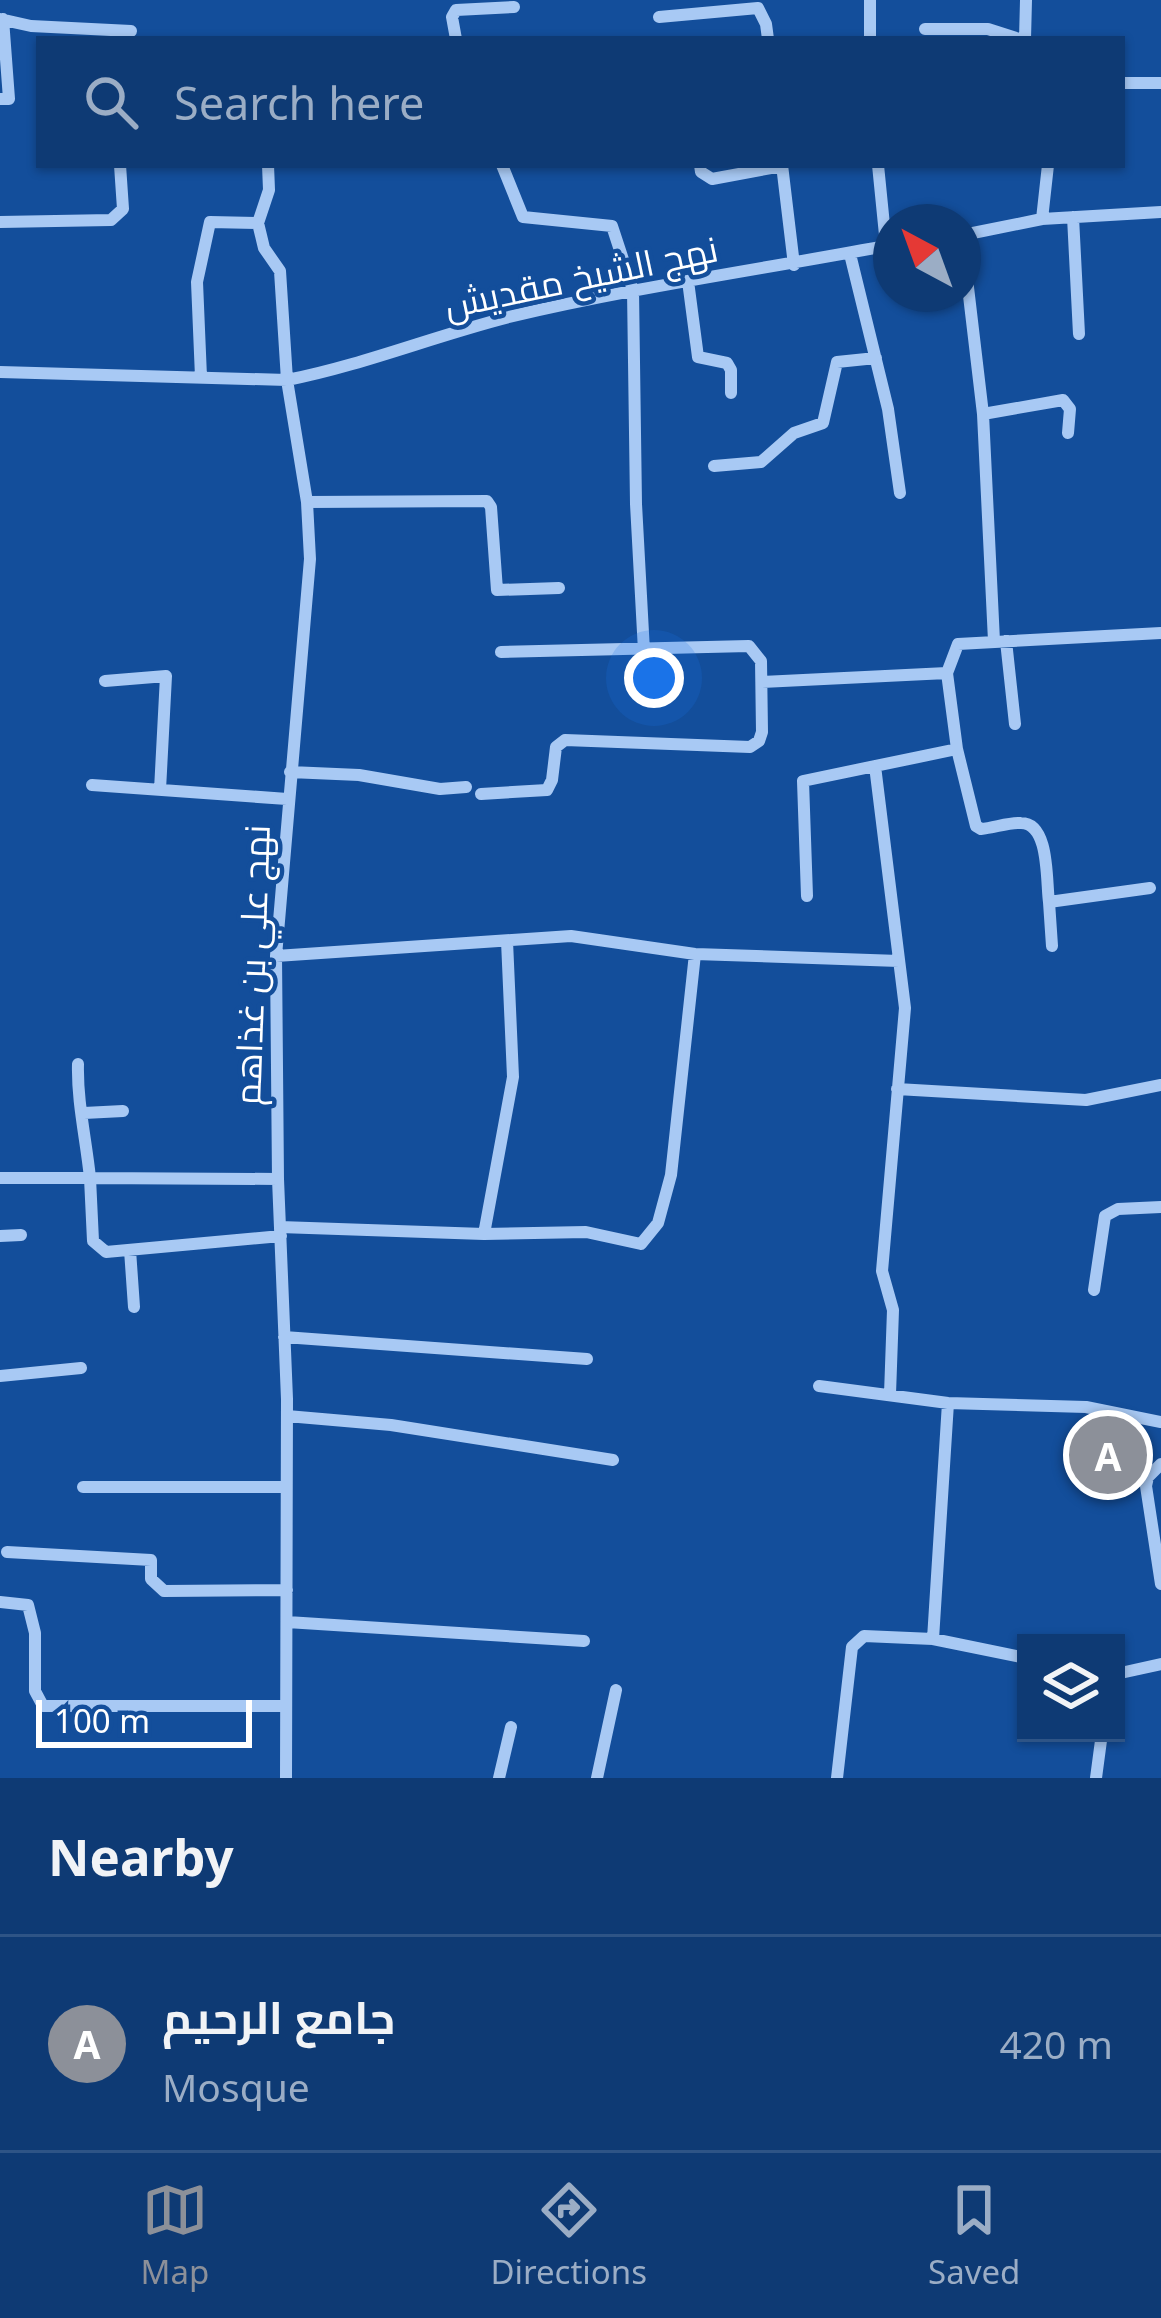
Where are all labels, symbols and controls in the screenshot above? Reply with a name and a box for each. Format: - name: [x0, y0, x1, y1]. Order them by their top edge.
- search box: [36, 36, 1125, 168]
- icon: search: [78, 69, 144, 135]
- text: Search here: [174, 72, 424, 133]
- north arrow: [873, 204, 981, 312]
- street label: نهج الشيخ مقديش: [440, 224, 722, 330]
- your location: [624, 648, 684, 708]
- street label: نهج علي بن غذاهم: [222, 824, 286, 1106]
- pin: A: [1069, 1410, 1147, 1500]
- map controls: [1017, 1634, 1125, 1742]
- button: layers: [1017, 1634, 1125, 1742]
- scale bar: [36, 1694, 252, 1747]
- text: 100 m: [54, 1698, 150, 1743]
- text: Nearby: [48, 1821, 234, 1891]
- text: جامع الرحيم: [162, 1986, 395, 2047]
- text: A: [74, 2017, 101, 2070]
- text: 420 m: [999, 2017, 1113, 2070]
- text: Mosque: [162, 2060, 310, 2113]
- tab: Map: [141, 2177, 209, 2294]
- tab: Directions: [490, 2177, 647, 2294]
- tab: Saved: [928, 2177, 1020, 2294]

